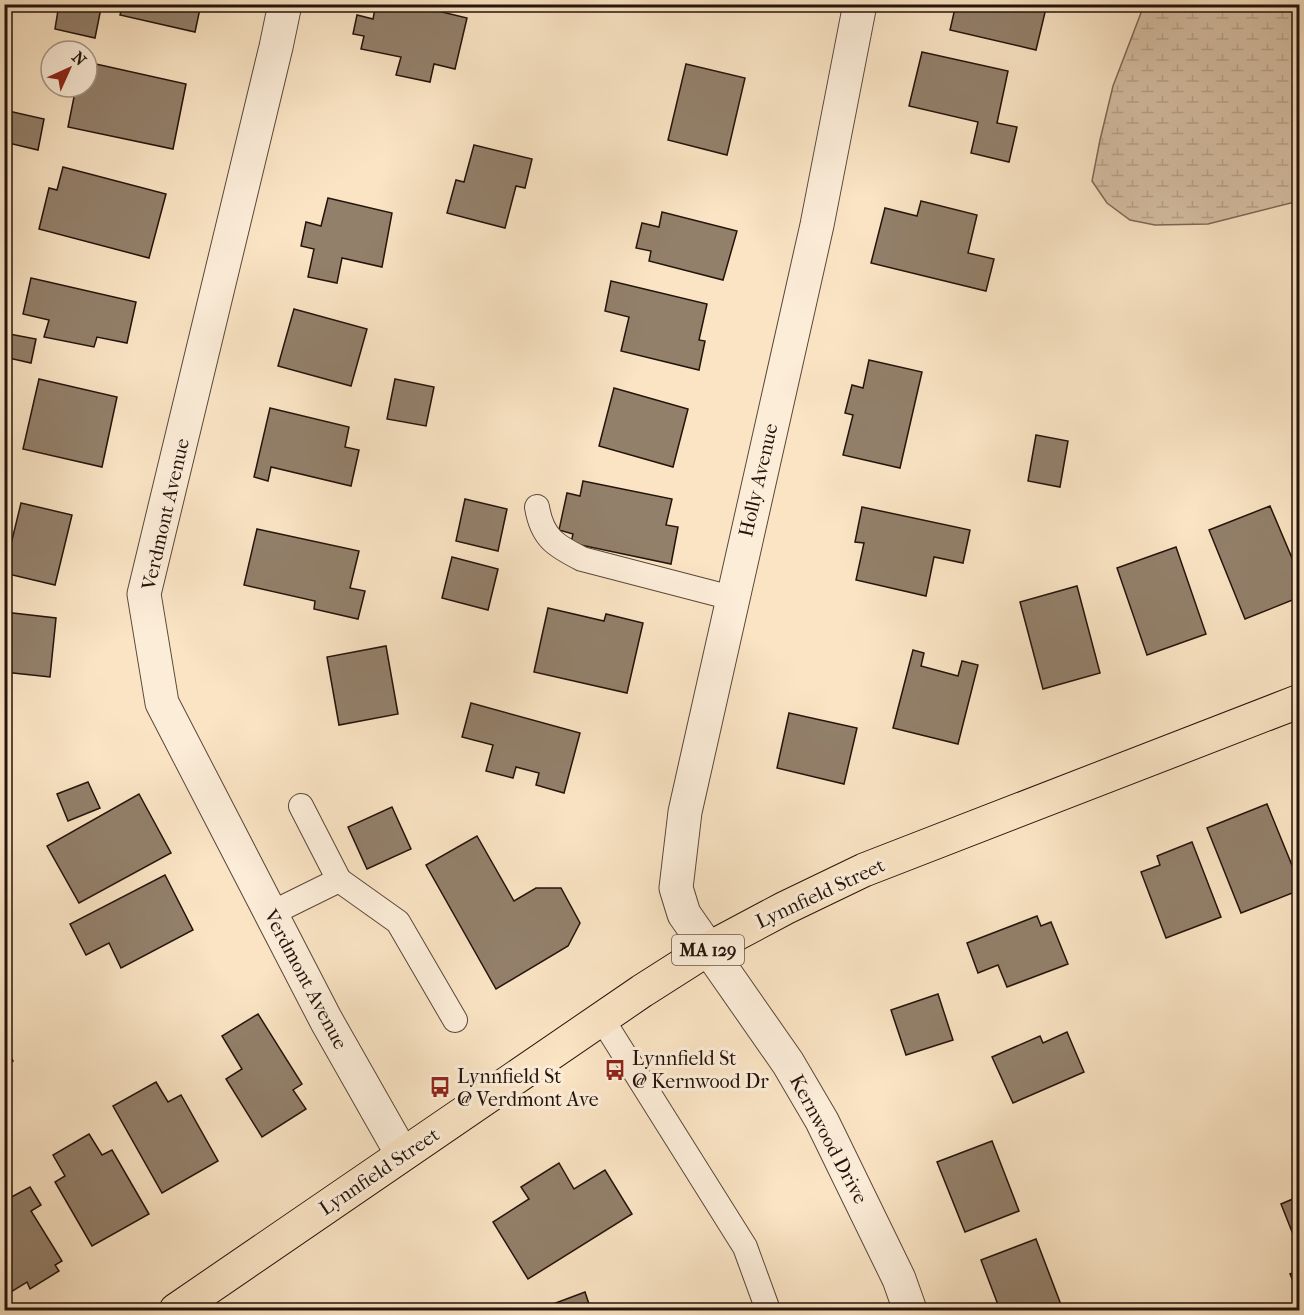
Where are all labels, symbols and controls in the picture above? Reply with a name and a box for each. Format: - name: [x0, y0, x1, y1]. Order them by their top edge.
- north arrow: [39, 39, 99, 99]
- text: N: [68, 48, 91, 70]
- street label: Holly Avenue: [734, 421, 783, 539]
- street label: Verdmont Avenue: [137, 436, 194, 593]
- street label: Lynnfield Street: [752, 854, 888, 933]
- street label: Verdmont Avenue: [259, 905, 352, 1053]
- road number: MA 129: [672, 935, 744, 965]
- place label: Lynnfield St @ Kernwood Dr: [632, 1047, 769, 1093]
- bus stop icon: Lynnfield St @ Kernwood Dr: [603, 1058, 627, 1082]
- place label: Lynnfield St @ Verdmont Ave: [457, 1065, 599, 1111]
- street label: Kernwood Drive: [785, 1071, 872, 1208]
- bus stop icon: Lynnfield St @ Verdmont Ave: [428, 1075, 452, 1099]
- street label: Lynnfield Street: [315, 1123, 444, 1220]

